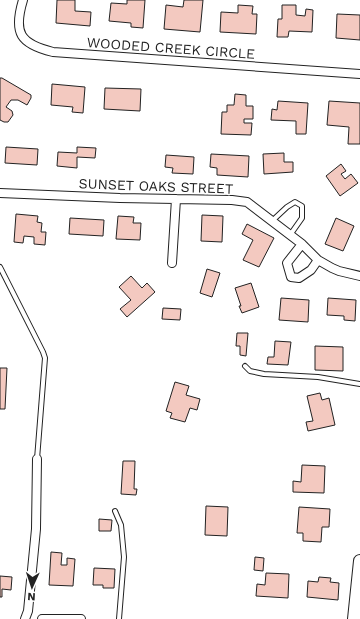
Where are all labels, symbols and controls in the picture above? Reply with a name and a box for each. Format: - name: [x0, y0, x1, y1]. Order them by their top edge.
- street label: WOODED CREEK CIRCLE: [86, 34, 256, 62]
- street label: SUNSET OAKS STREET: [78, 175, 234, 197]
- north arrow: [12, 567, 52, 607]
- text: N: [27, 590, 36, 603]

